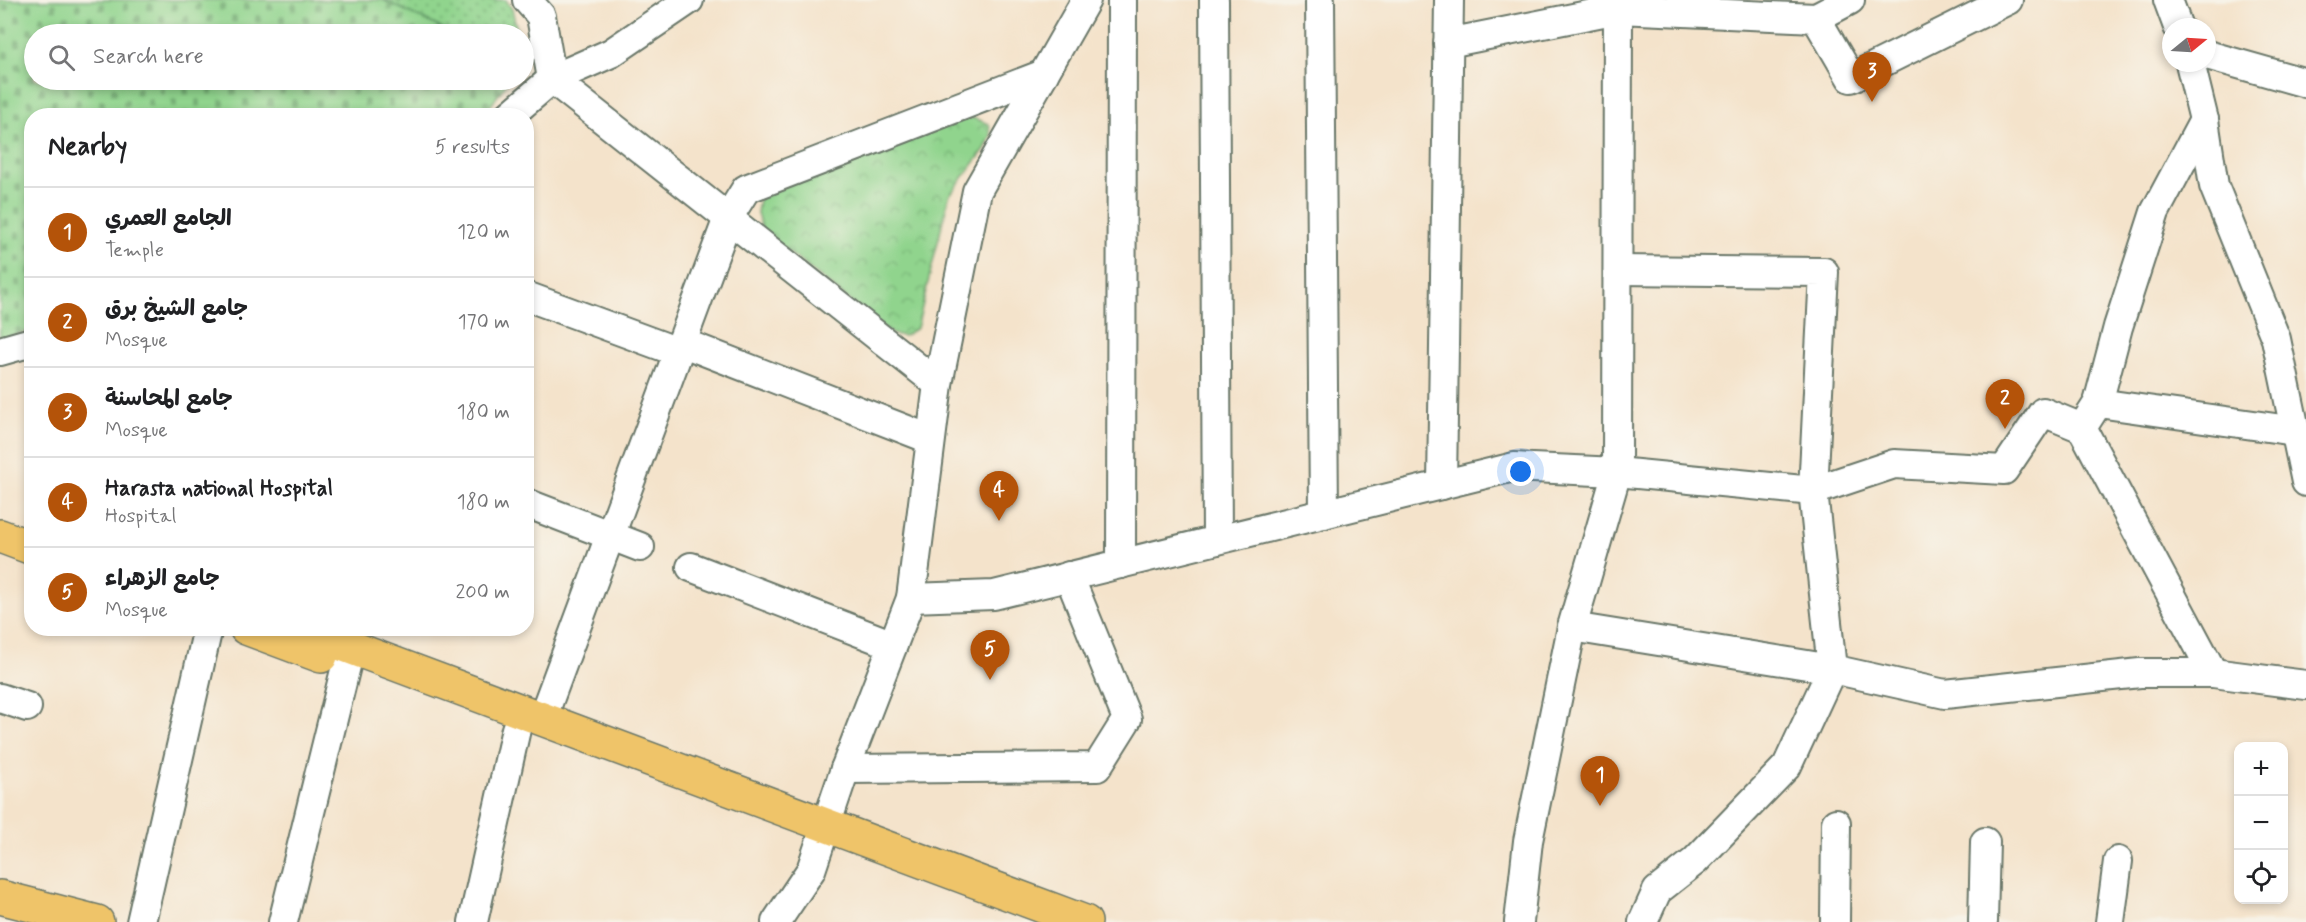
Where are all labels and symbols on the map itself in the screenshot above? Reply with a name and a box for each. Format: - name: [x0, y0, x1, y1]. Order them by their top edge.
- north arrow: [2162, 18, 2216, 72]
- pin: 3: [1852, 52, 1892, 102]
- pin: 2: [1986, 380, 2024, 429]
- your location: [1506, 457, 1535, 486]
- pin: 4: [980, 472, 1018, 521]
- pin: 5: [970, 630, 1010, 680]
- pin: 1: [1580, 756, 1620, 806]

